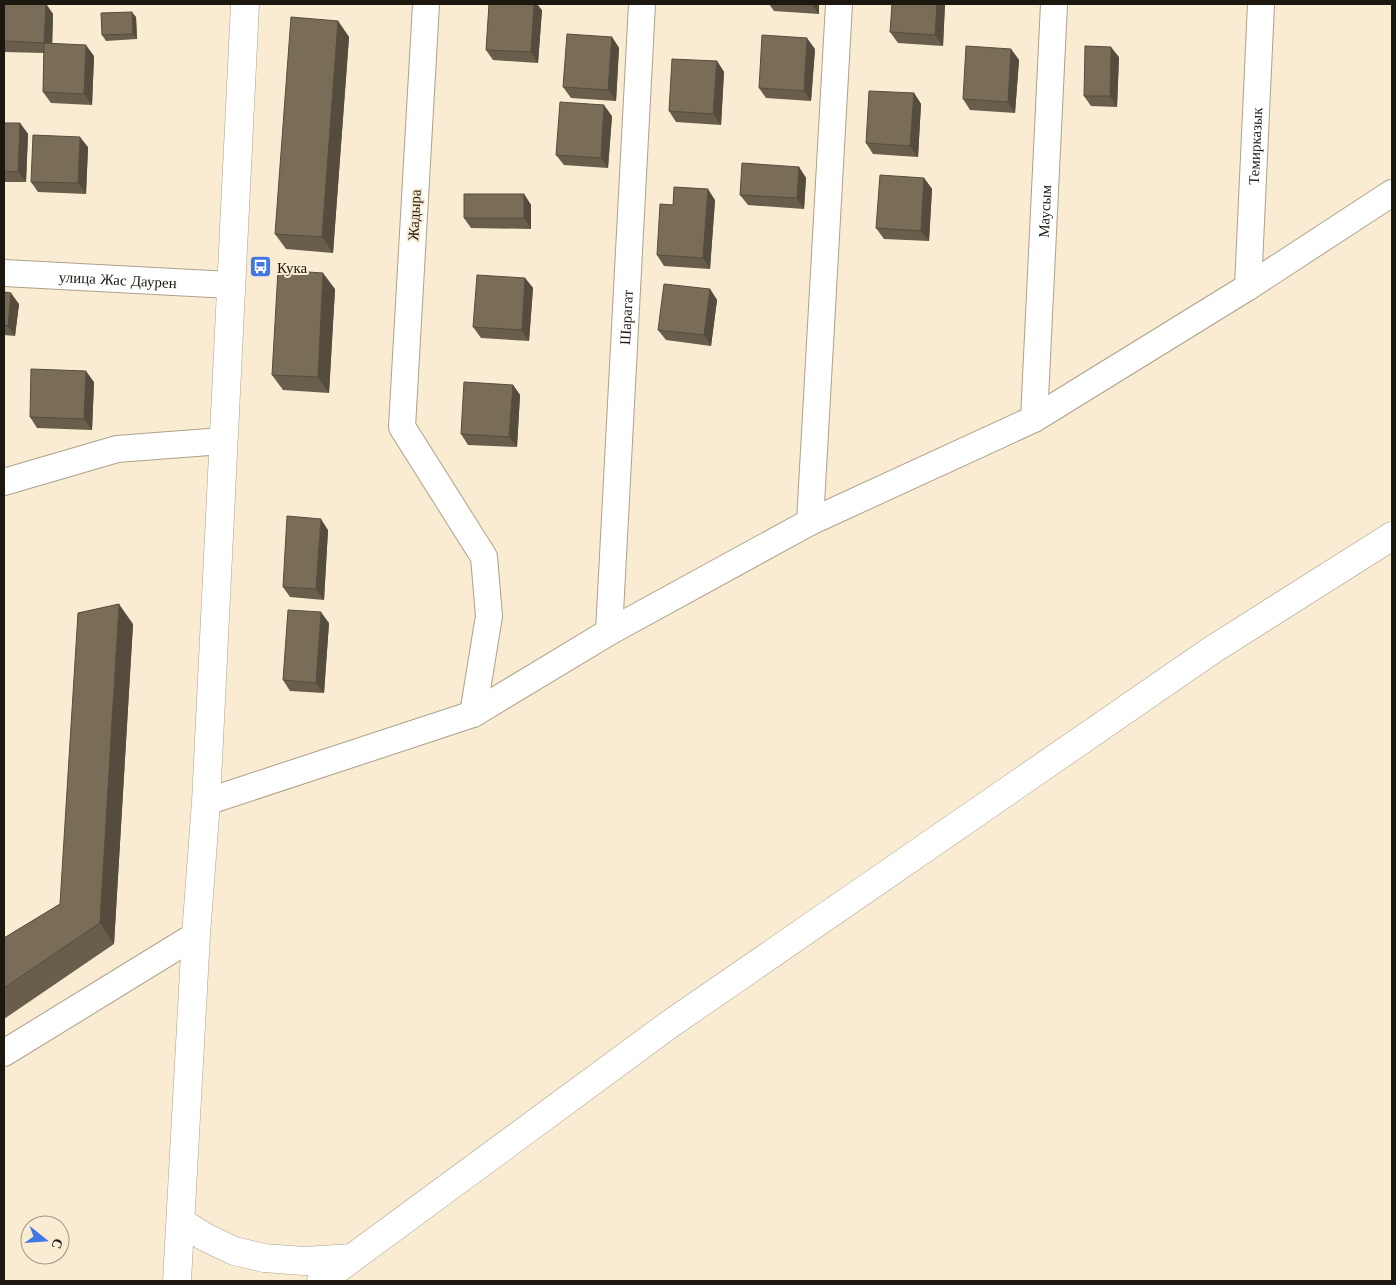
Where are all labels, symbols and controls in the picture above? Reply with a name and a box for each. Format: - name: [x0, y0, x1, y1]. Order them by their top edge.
- street label: Темирказык: [1243, 106, 1266, 185]
- street label: Маусым: [1033, 184, 1055, 238]
- street label: Жадыра: [403, 188, 425, 241]
- bus stop icon: Кука: [249, 255, 273, 279]
- place label: Кука: [277, 258, 307, 277]
- street label: улица Жас Даурен: [58, 266, 177, 292]
- street label: Шарагат: [615, 289, 636, 345]
- north arrow: [20, 1215, 70, 1265]
- text: С: [47, 1236, 68, 1251]

